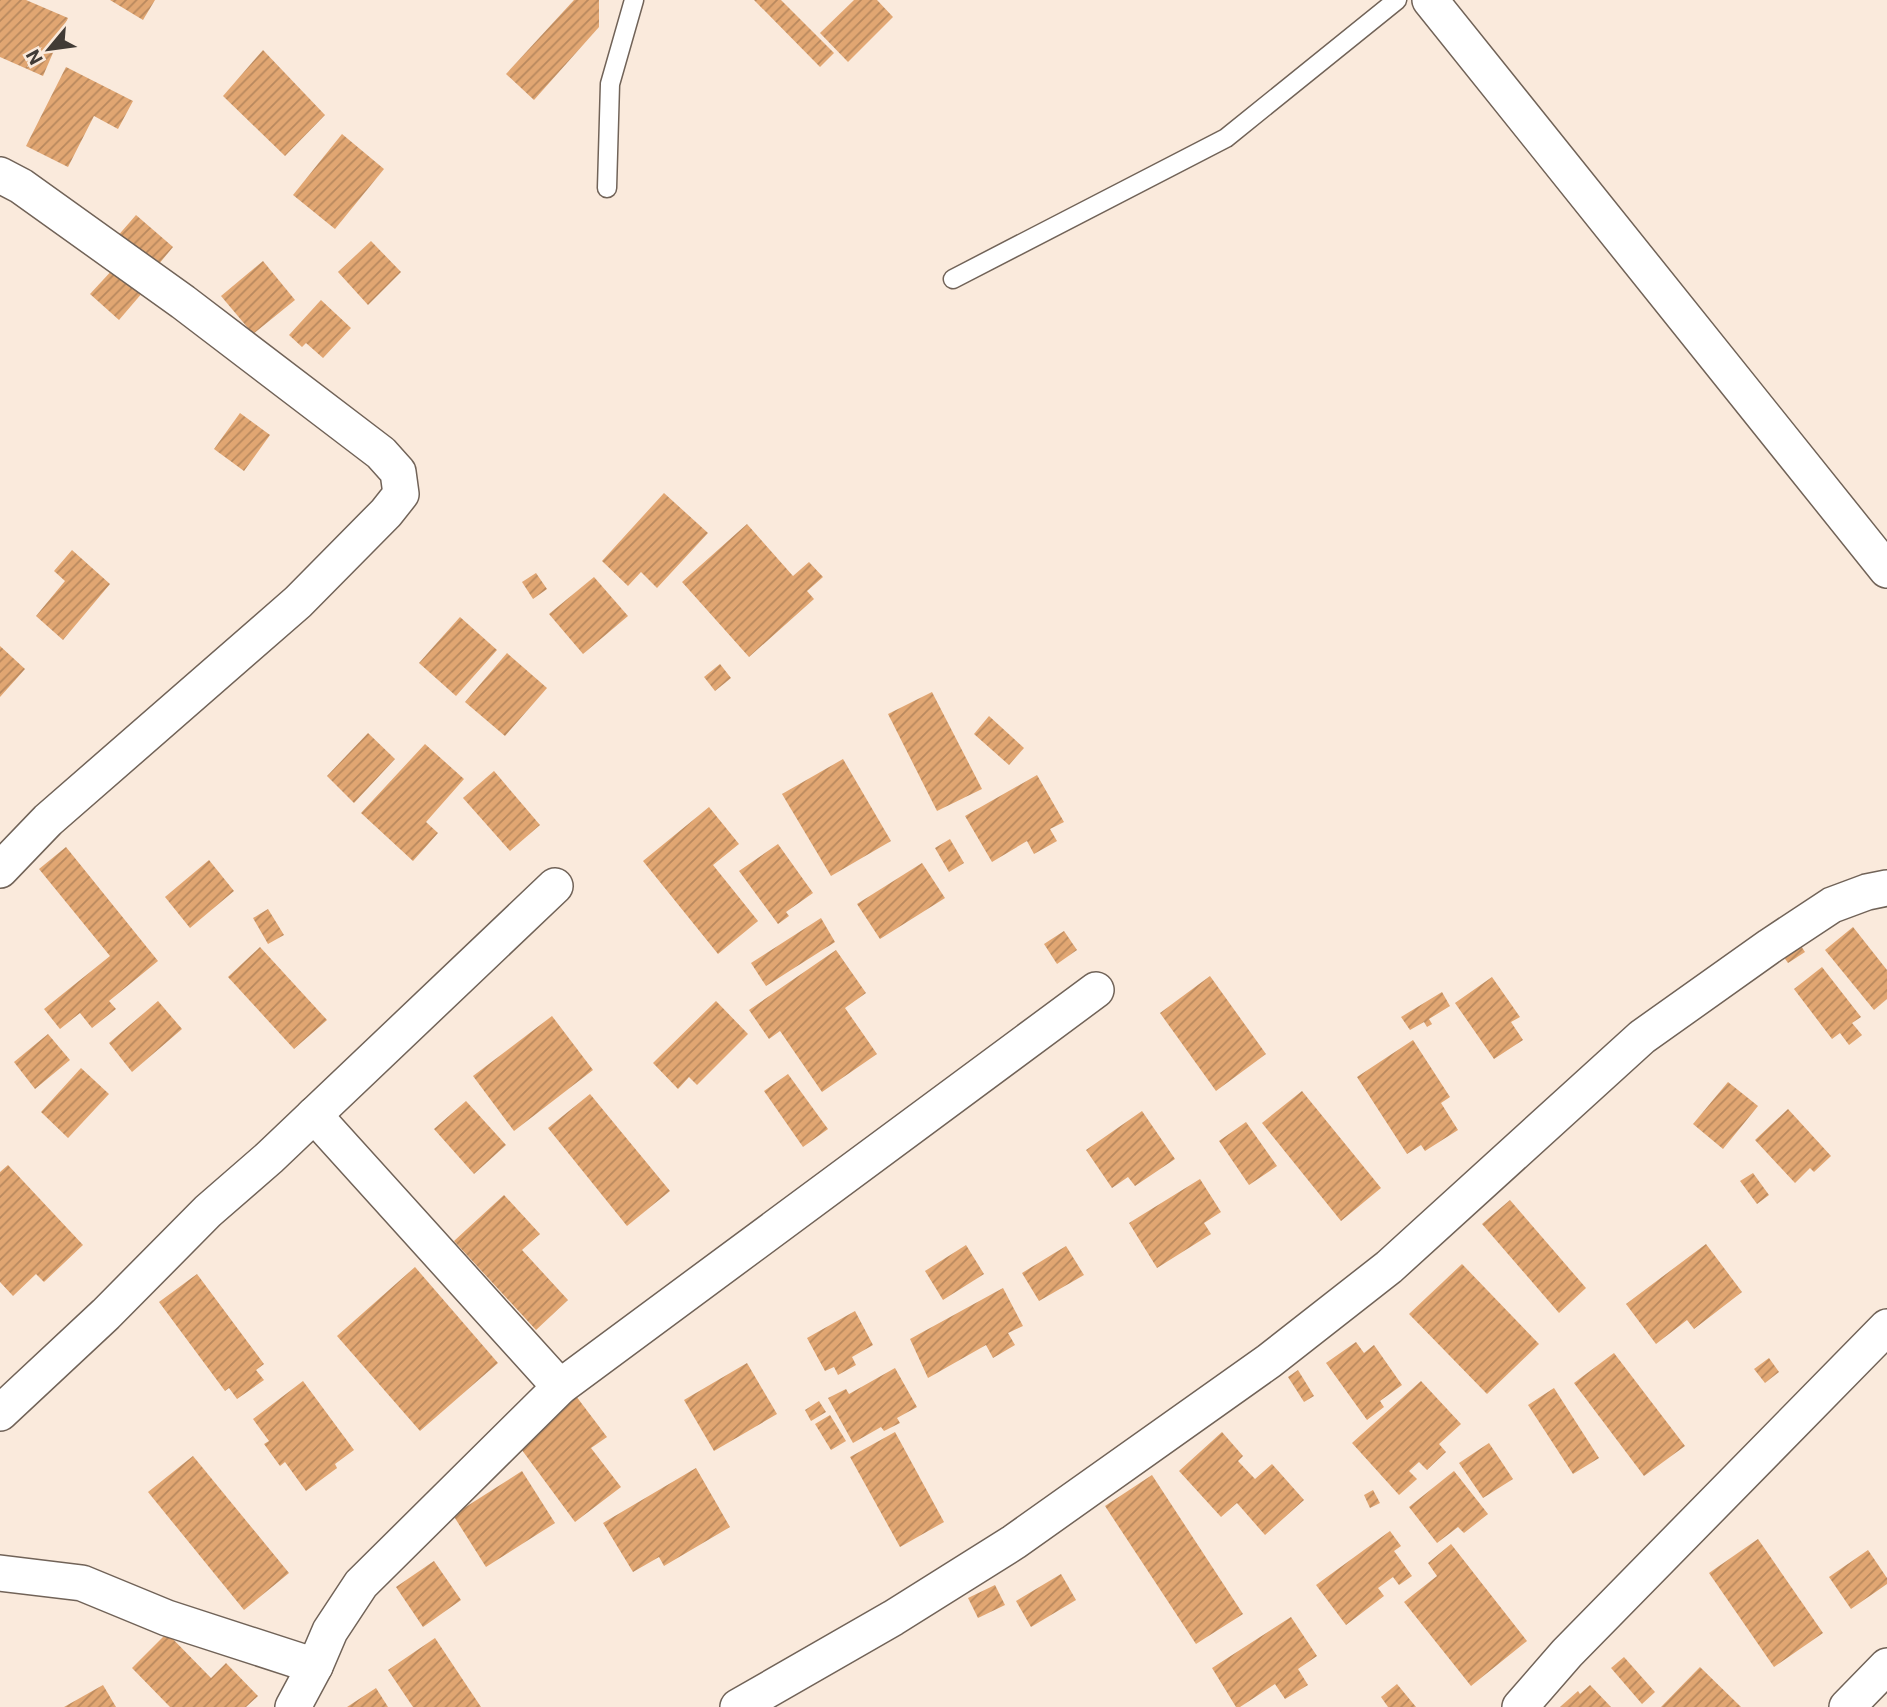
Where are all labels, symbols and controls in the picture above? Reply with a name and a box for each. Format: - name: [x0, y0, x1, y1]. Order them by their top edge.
- north arrow: [14, 14, 84, 84]
- text: N: [21, 46, 48, 68]

